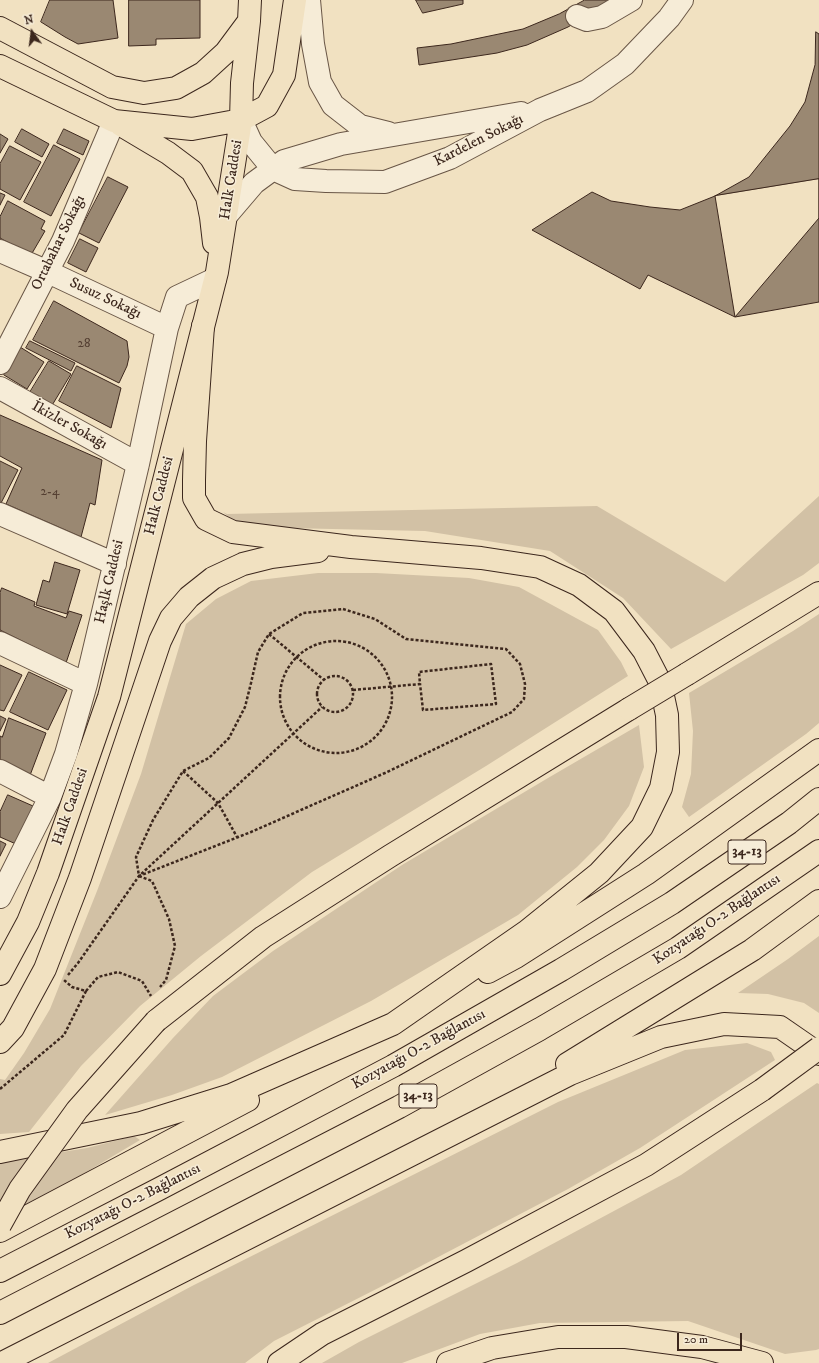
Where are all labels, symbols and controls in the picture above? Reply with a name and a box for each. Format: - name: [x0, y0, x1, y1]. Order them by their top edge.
- north arrow: [12, 12, 52, 52]
- text: N: [23, 12, 35, 28]
- street label: Kardelen Sokağı: [431, 111, 527, 171]
- street label: Halk Caddesi: [217, 139, 247, 221]
- street label: Ortabahar Sokağı: [28, 192, 90, 294]
- street label: Susuz Sokağı: [66, 275, 144, 323]
- house number: 28: [78, 336, 90, 352]
- street label: İkizler Sokağı: [28, 398, 110, 454]
- street label: Halk Caddesi: [142, 455, 178, 537]
- house number: 2-4: [40, 484, 60, 500]
- street label: Haşlk Caddesi: [92, 538, 128, 626]
- street label: Halk Caddesi: [49, 766, 93, 848]
- road number: 34-13: [728, 840, 766, 864]
- street label: Kozyatağı O-2 Bağlantısı: [650, 871, 784, 969]
- street label: Kozyatağı O-2 Bağlantısı: [349, 1006, 489, 1094]
- road number: 34-13: [399, 1084, 437, 1108]
- street label: Kozyatağı O-2 Bağlantısı: [62, 1160, 204, 1244]
- scale bar: [679, 1325, 744, 1351]
- text: 20 m: [684, 1332, 708, 1347]

